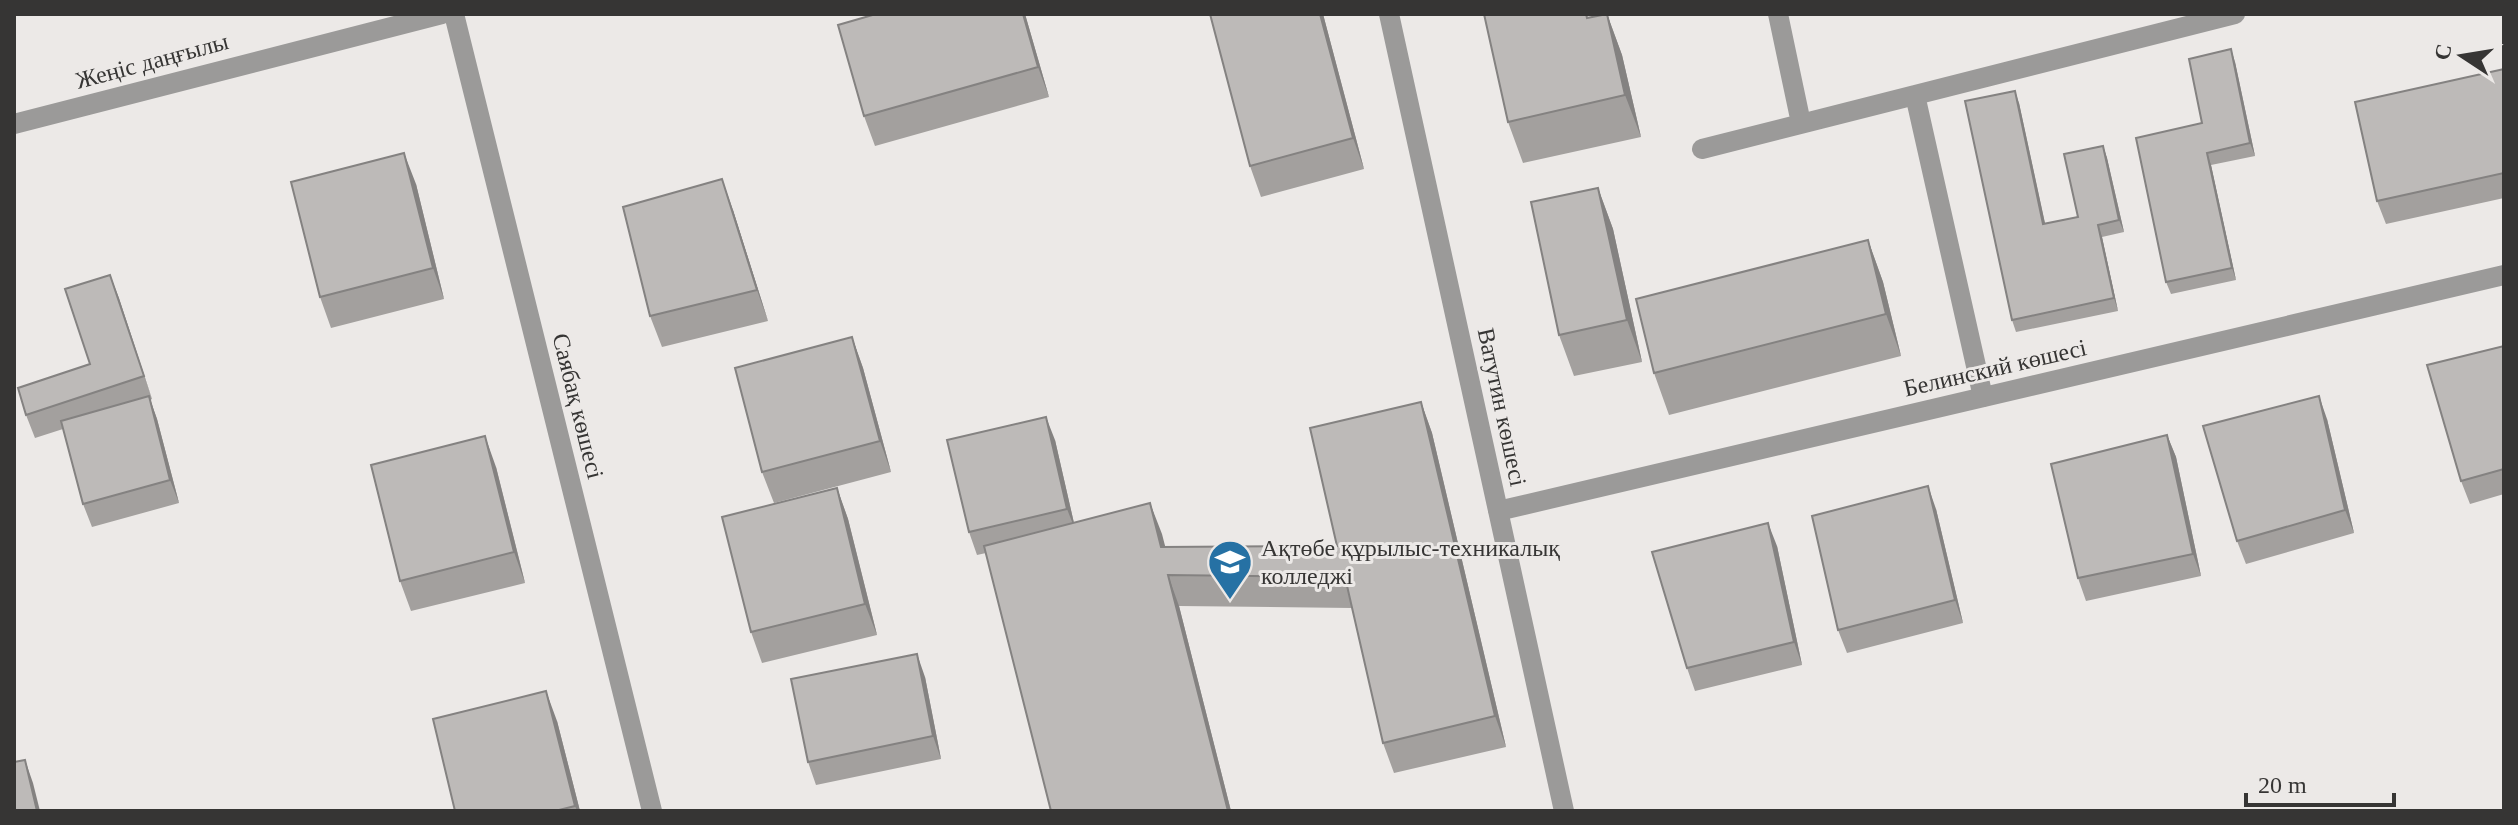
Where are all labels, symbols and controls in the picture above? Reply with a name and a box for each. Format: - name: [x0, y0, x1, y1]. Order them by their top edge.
- north arrow: [2422, 16, 2502, 96]
- street label: Жеңіс даңғылы: [73, 28, 231, 94]
- text: С: [2429, 42, 2457, 62]
- street label: Ватутин көшесі: [1473, 326, 1532, 489]
- street label: Саябақ көшесі: [547, 331, 609, 482]
- street label: Белинский көшесі: [1901, 334, 2089, 402]
- place label: Ақтөбе құрылыс-техникалық колледжі: [1261, 535, 1560, 589]
- school or university icon: Ақтөбе құрылыс-техникалық колледжі: [1206, 538, 1254, 601]
- scale bar: [2246, 757, 2394, 807]
- text: 20 m: [2258, 772, 2307, 798]

